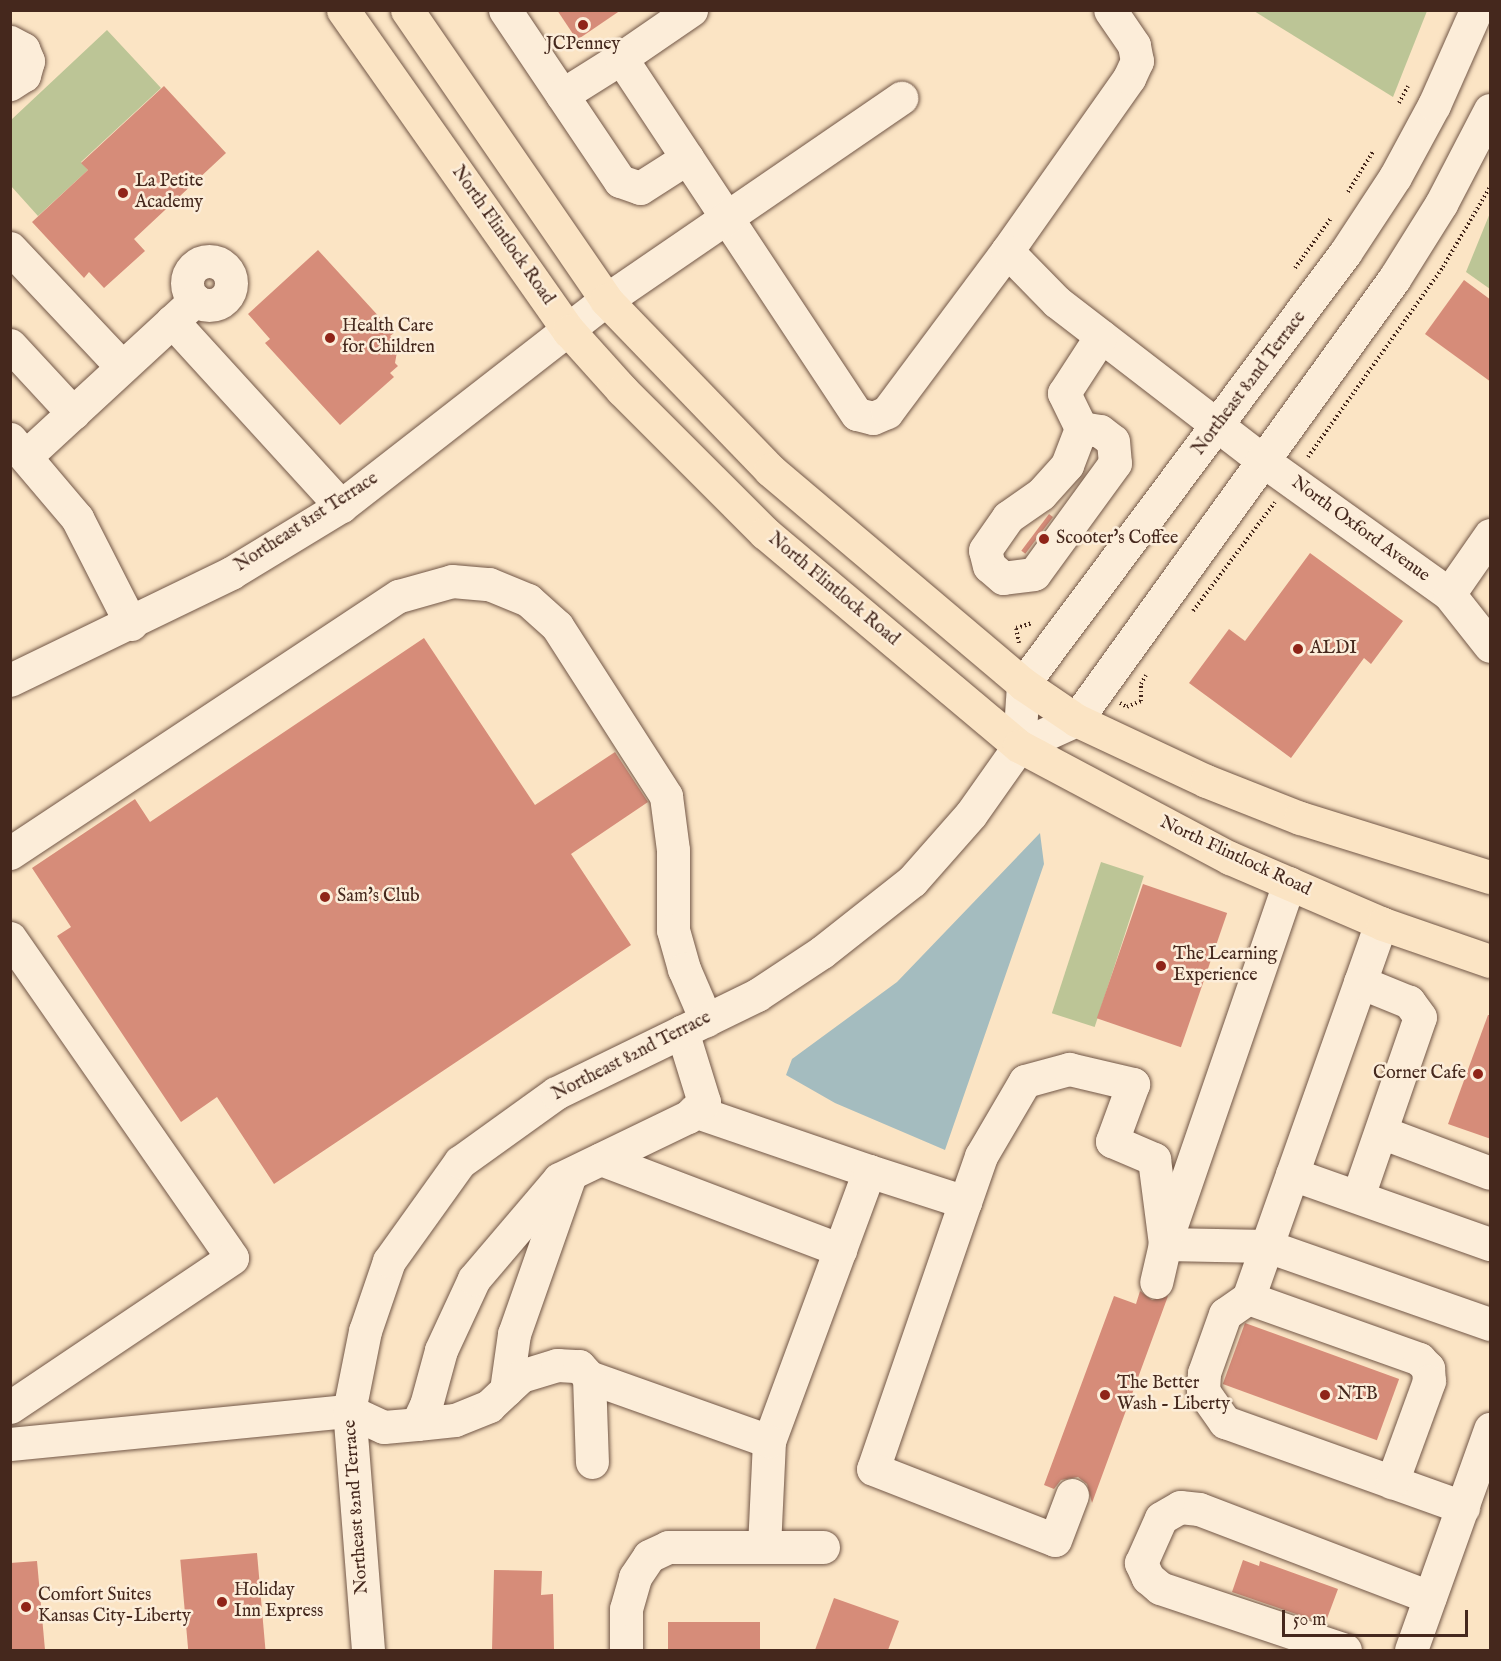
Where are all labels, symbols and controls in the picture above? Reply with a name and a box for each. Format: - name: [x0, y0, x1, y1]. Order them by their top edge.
- marker: JCPenney: [576, 18, 590, 32]
- place label: JCPenney: [546, 34, 620, 56]
- street label: North Flintlock Road: [446, 162, 558, 310]
- place label: La Petite Academy: [135, 172, 203, 214]
- marker: La Petite Academy: [116, 186, 130, 200]
- street label: Northeast 82nd Terrace: [1189, 308, 1311, 460]
- place label: Health Care for Children: [342, 317, 435, 360]
- marker: Health Care for Children: [323, 331, 337, 345]
- street label: Northeast 81st Terrace: [231, 469, 383, 577]
- street label: North Oxford Avenue: [1287, 473, 1433, 587]
- place label: Scooter's Coffee: [1056, 528, 1178, 550]
- street label: North Flintlock Road: [763, 529, 903, 651]
- marker: Scooter's Coffee: [1037, 532, 1051, 546]
- place label: ALDI: [1310, 638, 1357, 660]
- marker: ALDI: [1291, 642, 1305, 656]
- street label: North Flintlock Road: [1156, 812, 1314, 902]
- place label: Sam's Club: [337, 886, 420, 908]
- marker: Sam's Club: [318, 890, 332, 904]
- place label: The Learning Experience: [1173, 945, 1277, 988]
- marker: The Learning Experience: [1154, 959, 1168, 973]
- street label: Northeast 82nd Terrace: [549, 1008, 715, 1106]
- place label: Corner Cafe: [1373, 1063, 1466, 1085]
- marker: Corner Cafe: [1471, 1067, 1485, 1081]
- place label: The Better Wash - Liberty: [1117, 1374, 1230, 1416]
- place label: NTB: [1337, 1384, 1378, 1406]
- marker: The Better Wash - Liberty: [1098, 1388, 1112, 1402]
- marker: NTB: [1318, 1388, 1332, 1402]
- street label: Northeast 82nd Terrace: [340, 1419, 374, 1595]
- place label: Holiday Inn Express: [234, 1581, 323, 1624]
- place label: Comfort Suites Kansas City-Liberty: [38, 1586, 191, 1628]
- marker: Holiday Inn Express: [215, 1595, 229, 1609]
- scale bar: [1285, 1598, 1471, 1636]
- marker: Comfort Suites Kansas City-Liberty: [19, 1600, 33, 1614]
- text: 50 m: [1293, 1609, 1326, 1632]

